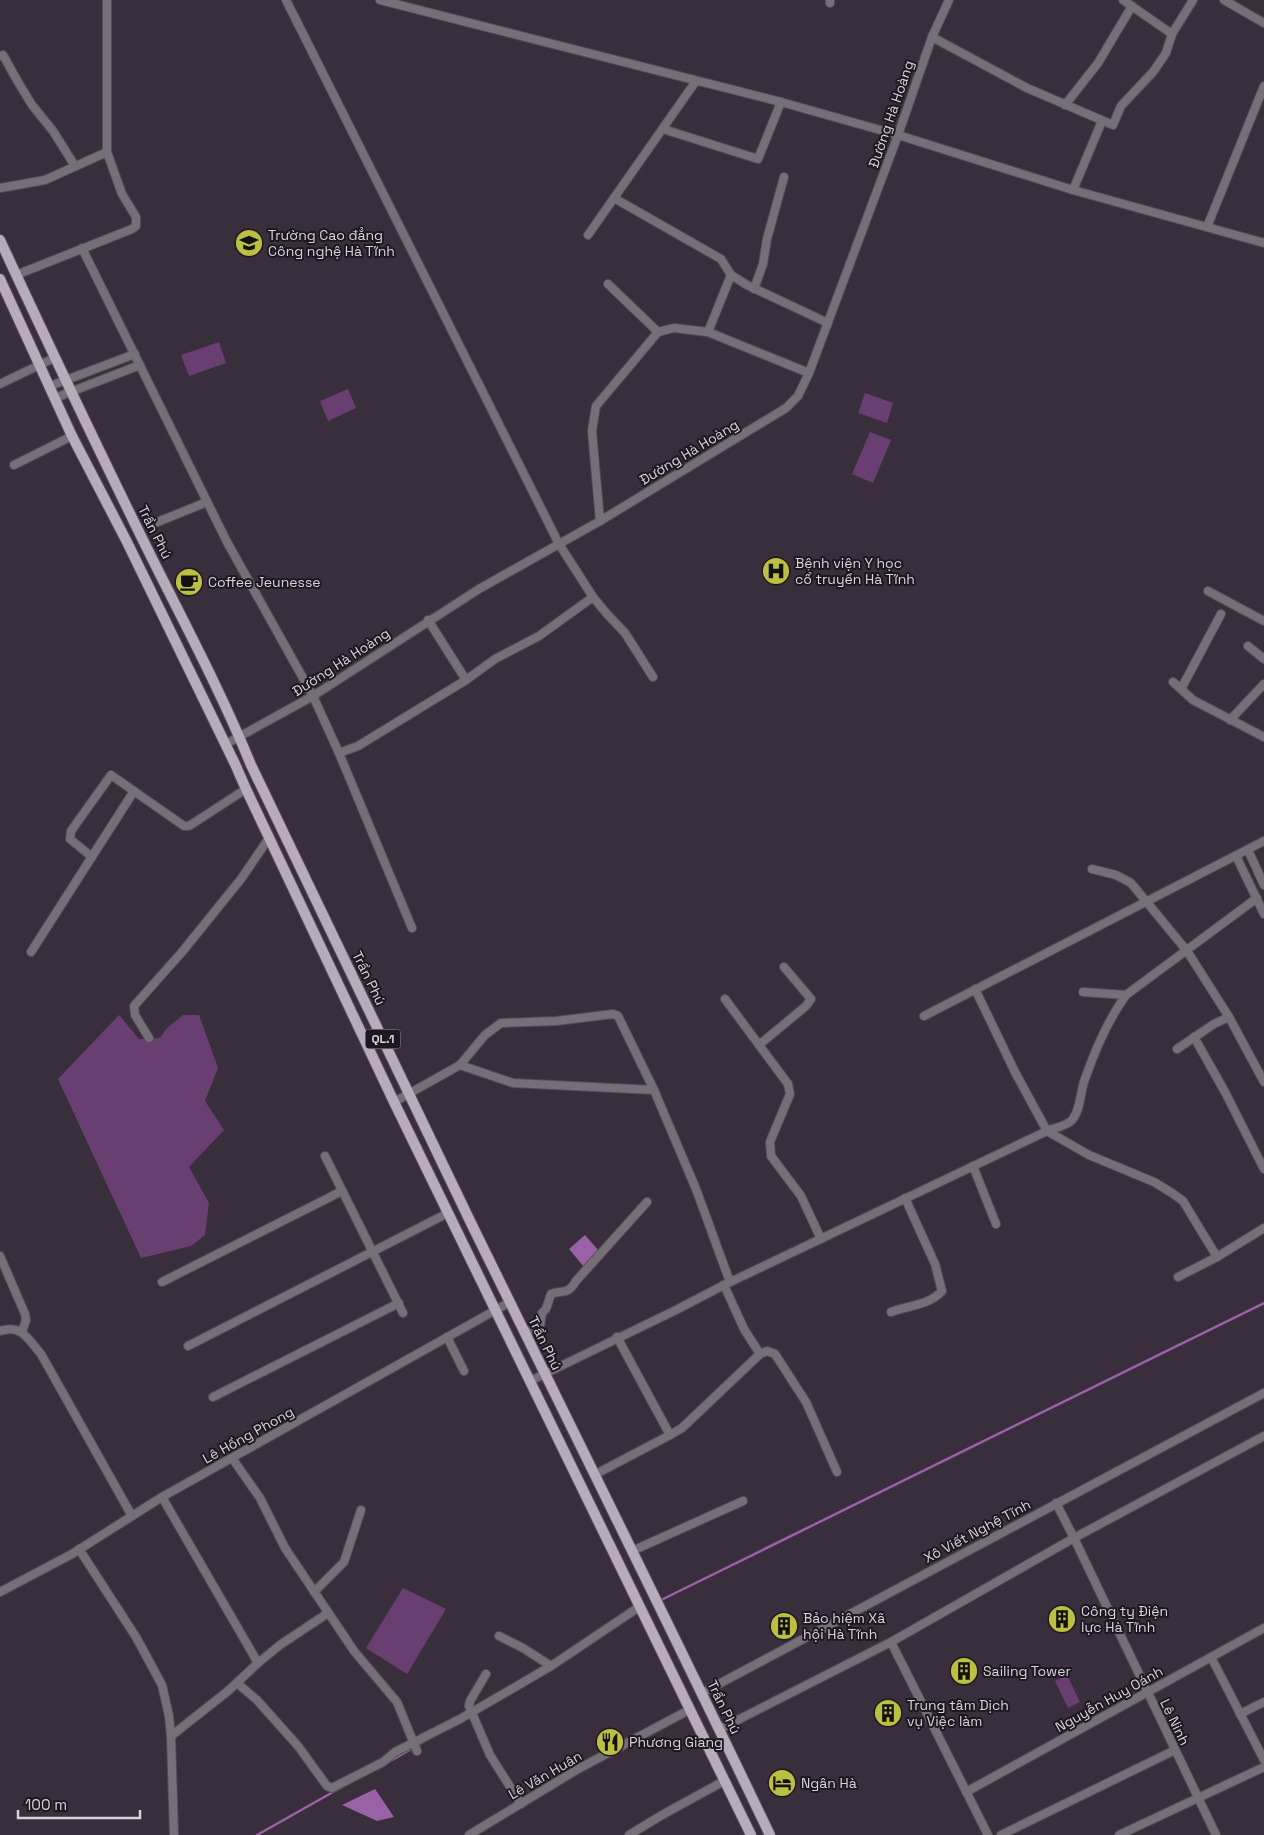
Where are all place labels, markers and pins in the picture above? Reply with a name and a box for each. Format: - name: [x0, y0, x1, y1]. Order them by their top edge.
- place label: Trường Cao đẳng Công nghệ Hà Tĩnh: [268, 226, 395, 260]
- school or university icon: Trường Cao đẳng Công nghệ Hà Tĩnh: [234, 228, 264, 258]
- place label: Bệnh viện Y học cổ truyền Hà Tĩnh: [795, 554, 915, 588]
- hospital icon: Bệnh viện Y học cổ truyền Hà Tĩnh: [761, 556, 791, 586]
- cafe icon: Coffee Jeunesse: [174, 567, 204, 597]
- place label: Coffee Jeunesse: [208, 573, 321, 591]
- place label: Công ty Điện lực Hà Tĩnh: [1081, 1602, 1168, 1636]
- building icon: Công ty Điện lực Hà Tĩnh: [1047, 1604, 1077, 1634]
- place label: Bảo hiệm Xã hội Hà Tĩnh: [803, 1609, 885, 1643]
- building icon: Bảo hiệm Xã hội Hà Tĩnh: [769, 1611, 799, 1641]
- building icon: Sailing Tower: [949, 1656, 979, 1686]
- place label: Sailing Tower: [983, 1662, 1071, 1680]
- place label: Trung tâm Dịch vụ Việc làm: [907, 1696, 1009, 1730]
- building icon: Trung tâm Dịch vụ Việc làm: [873, 1698, 903, 1728]
- restaurant icon: Phương Giang: [595, 1727, 625, 1757]
- place label: Phương Giang: [629, 1733, 723, 1751]
- hotel icon: Ngân Hà: [767, 1768, 797, 1798]
- place label: Ngân Hà: [801, 1774, 857, 1792]

